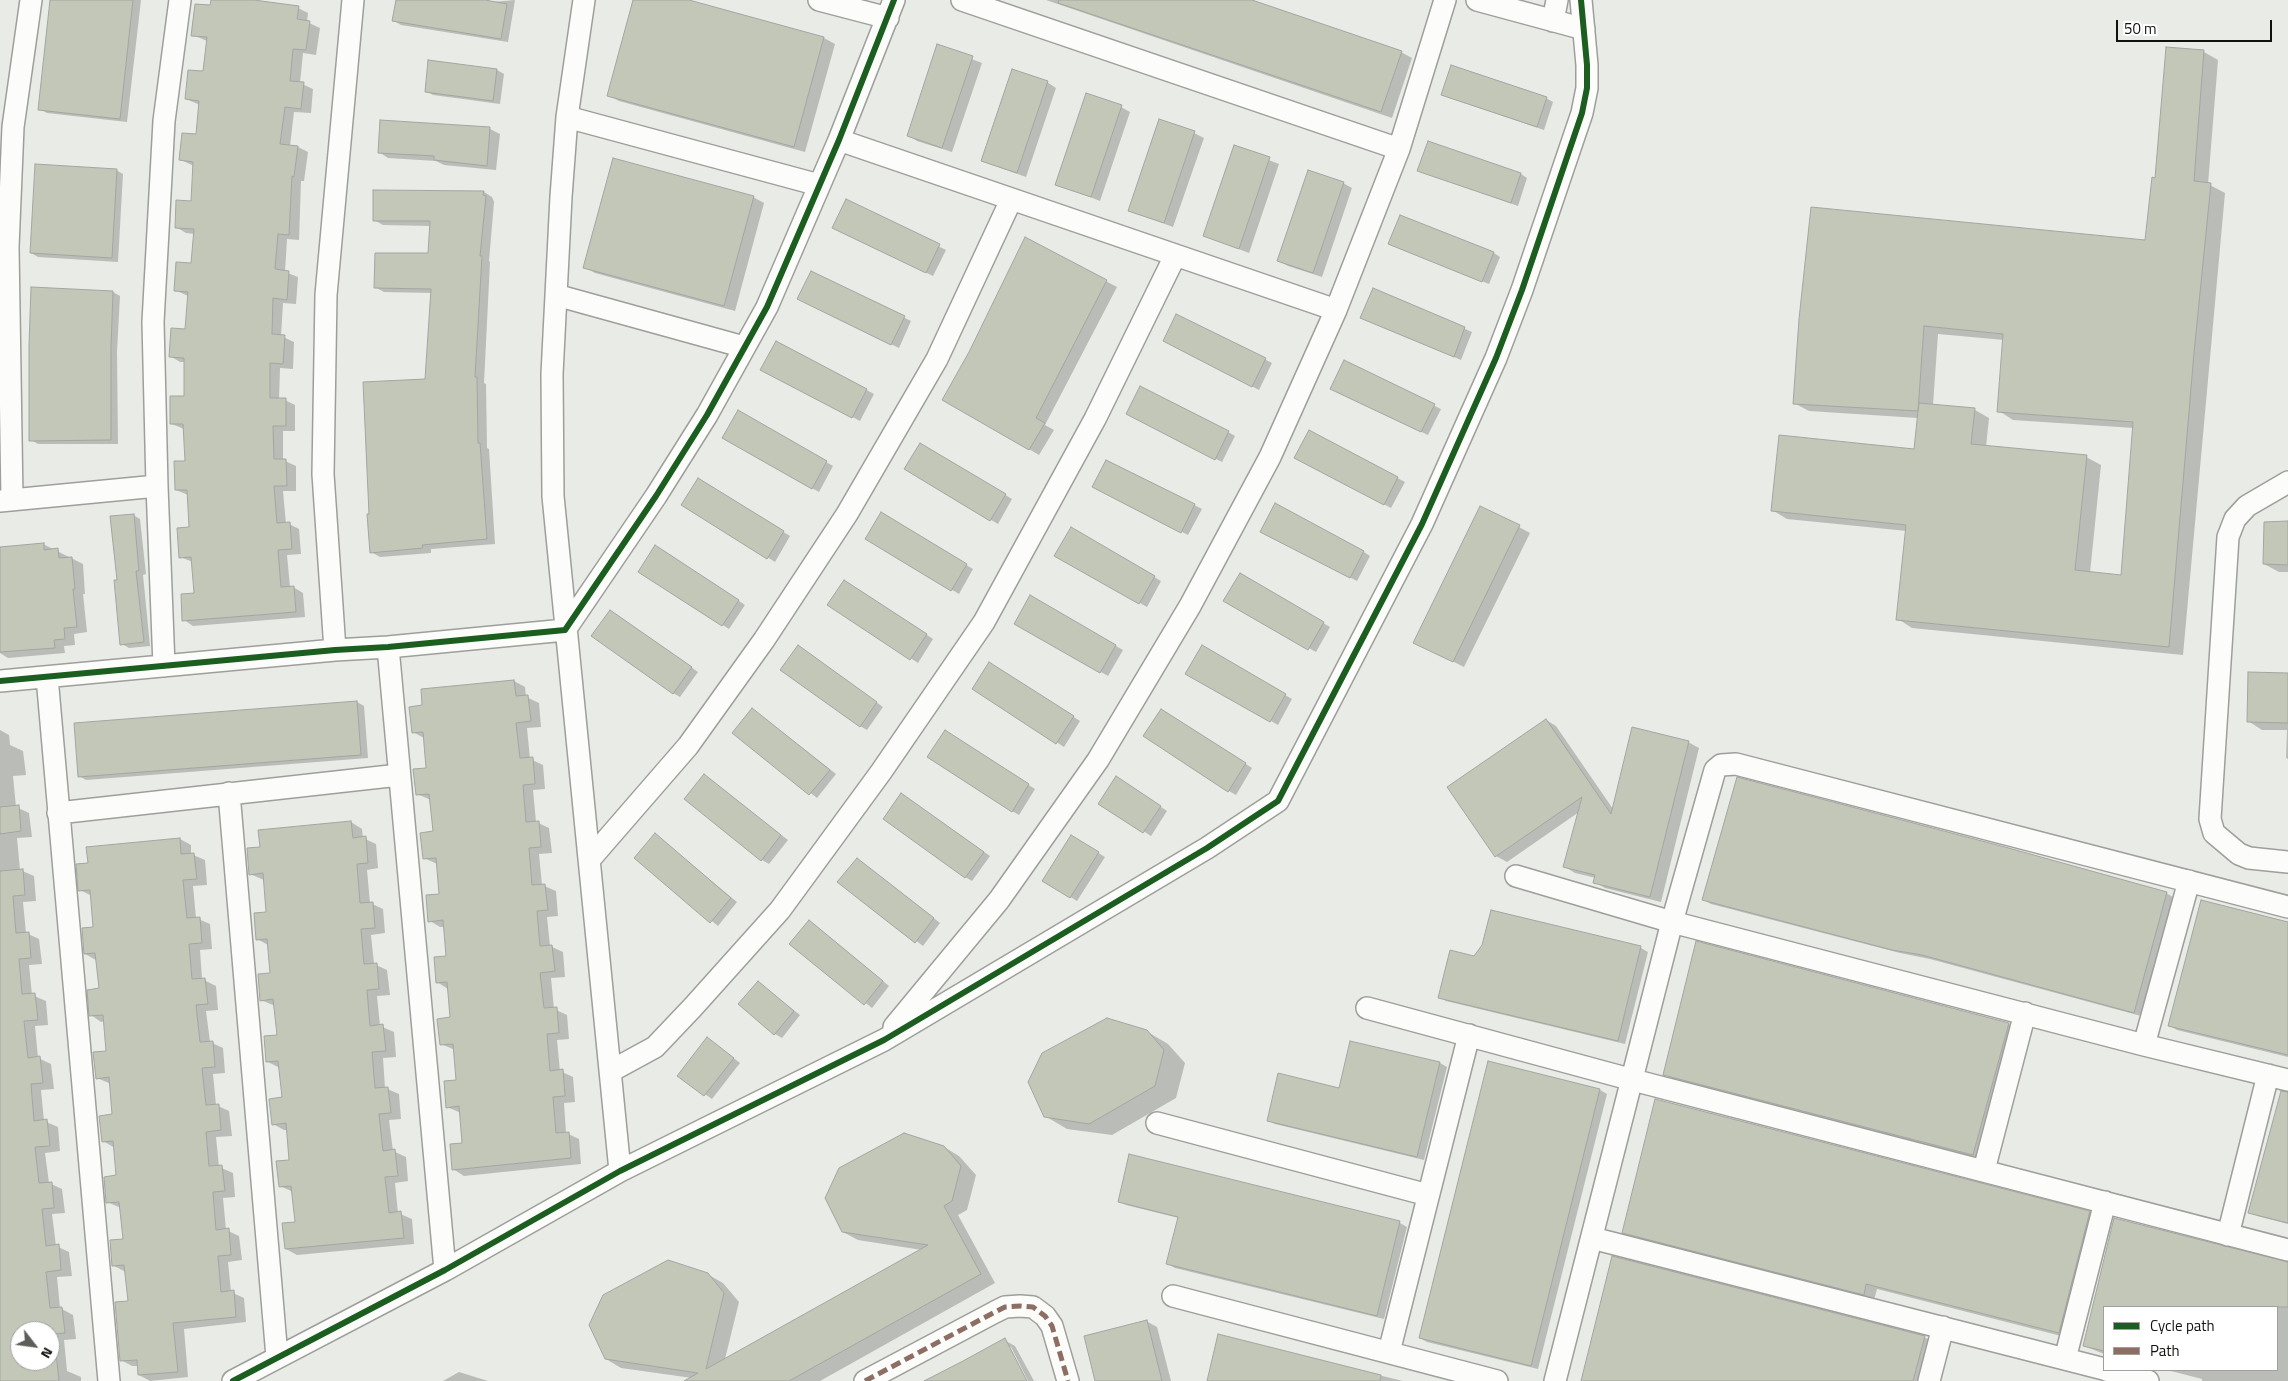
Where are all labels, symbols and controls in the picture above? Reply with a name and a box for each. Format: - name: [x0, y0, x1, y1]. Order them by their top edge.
- scale bar: [2118, 10, 2274, 42]
- text: 50 m: [2124, 17, 2157, 40]
- legend: [2103, 1306, 2278, 1371]
- text: Cycle path: [2150, 1314, 2215, 1337]
- north arrow: [10, 1321, 60, 1371]
- text: Path: [2150, 1339, 2180, 1362]
- text: N: [36, 1344, 59, 1363]

